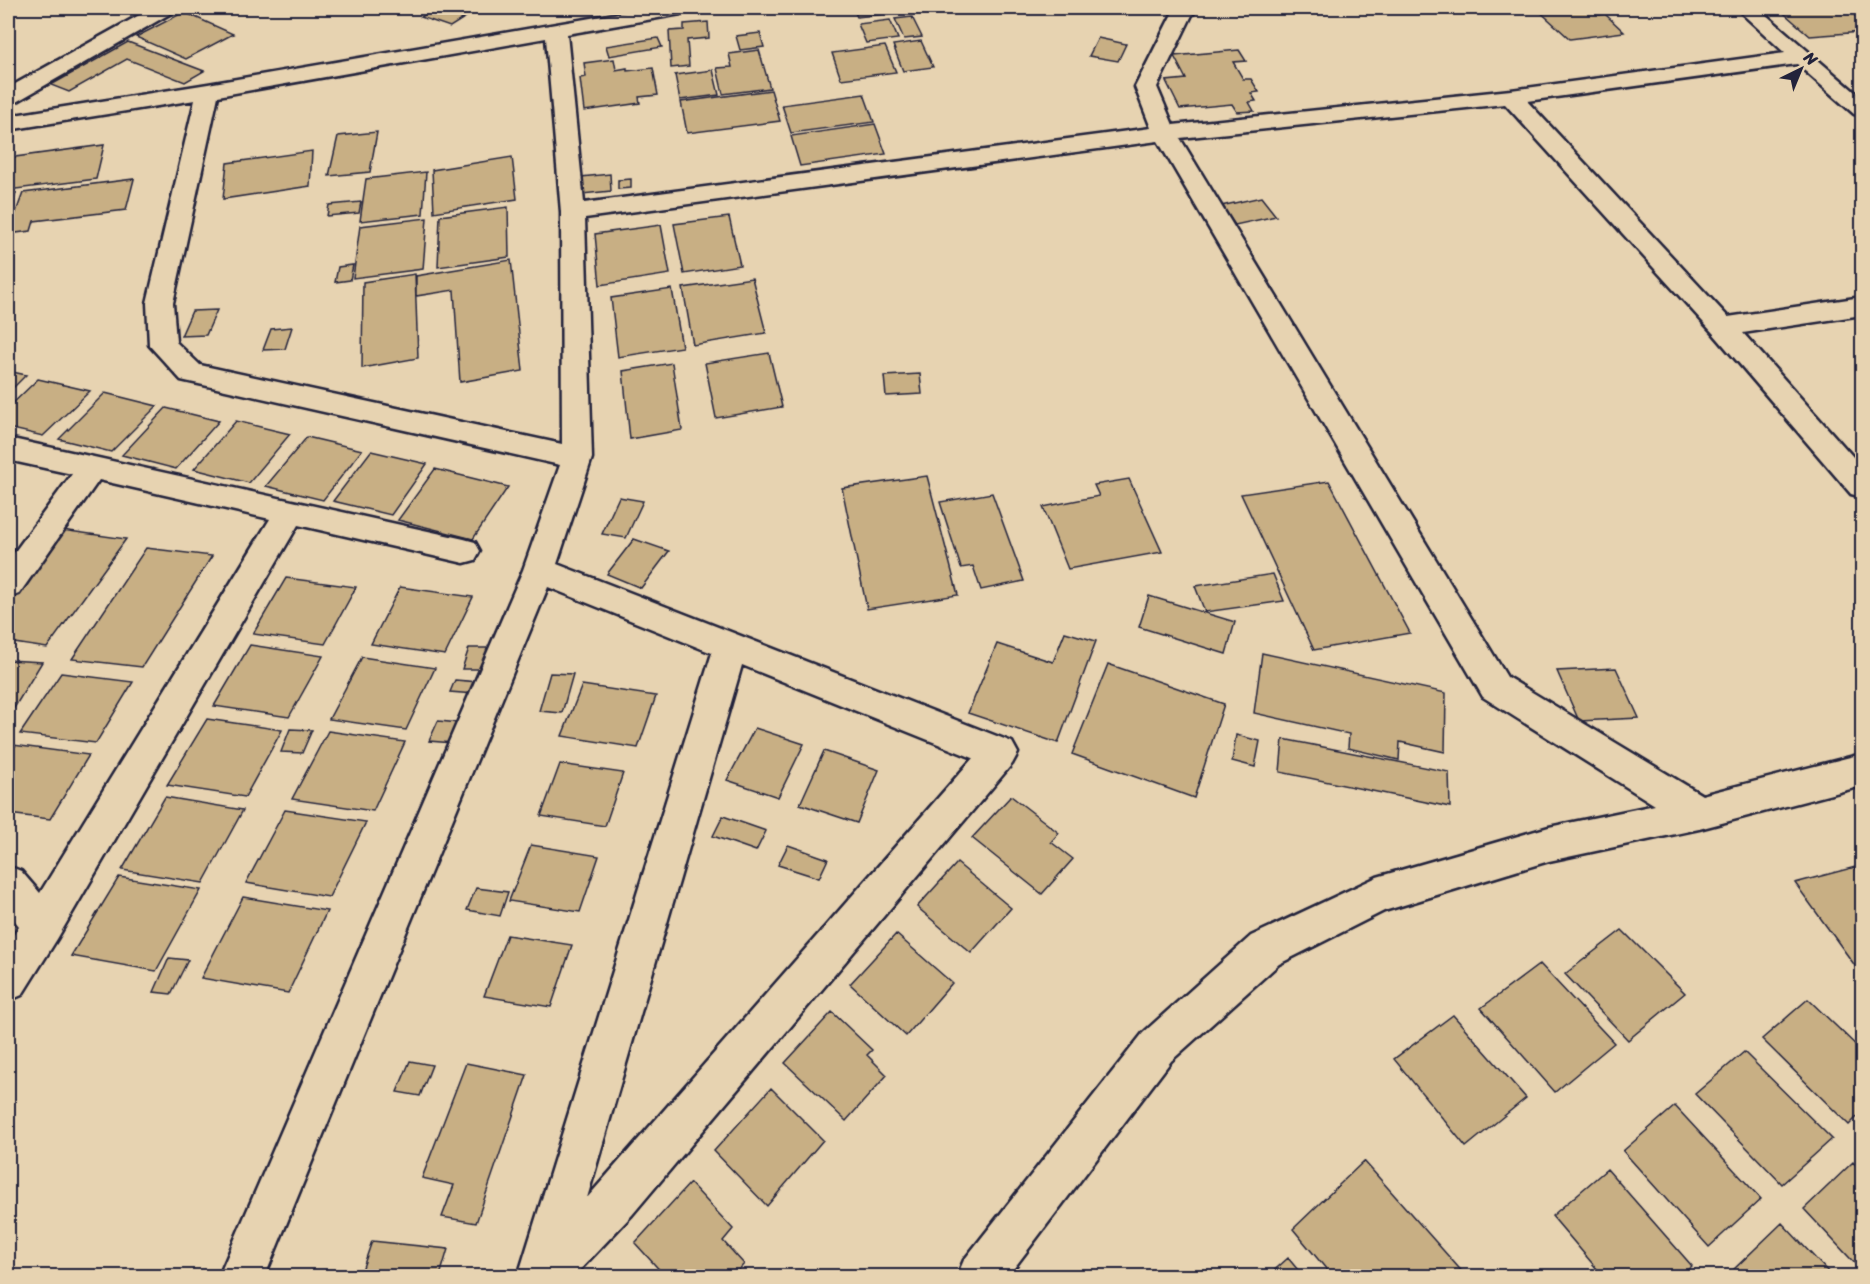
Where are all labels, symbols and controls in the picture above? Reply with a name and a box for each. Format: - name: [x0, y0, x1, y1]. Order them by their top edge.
- north arrow: [1771, 39, 1831, 99]
- text: N: [1796, 43, 1825, 73]

